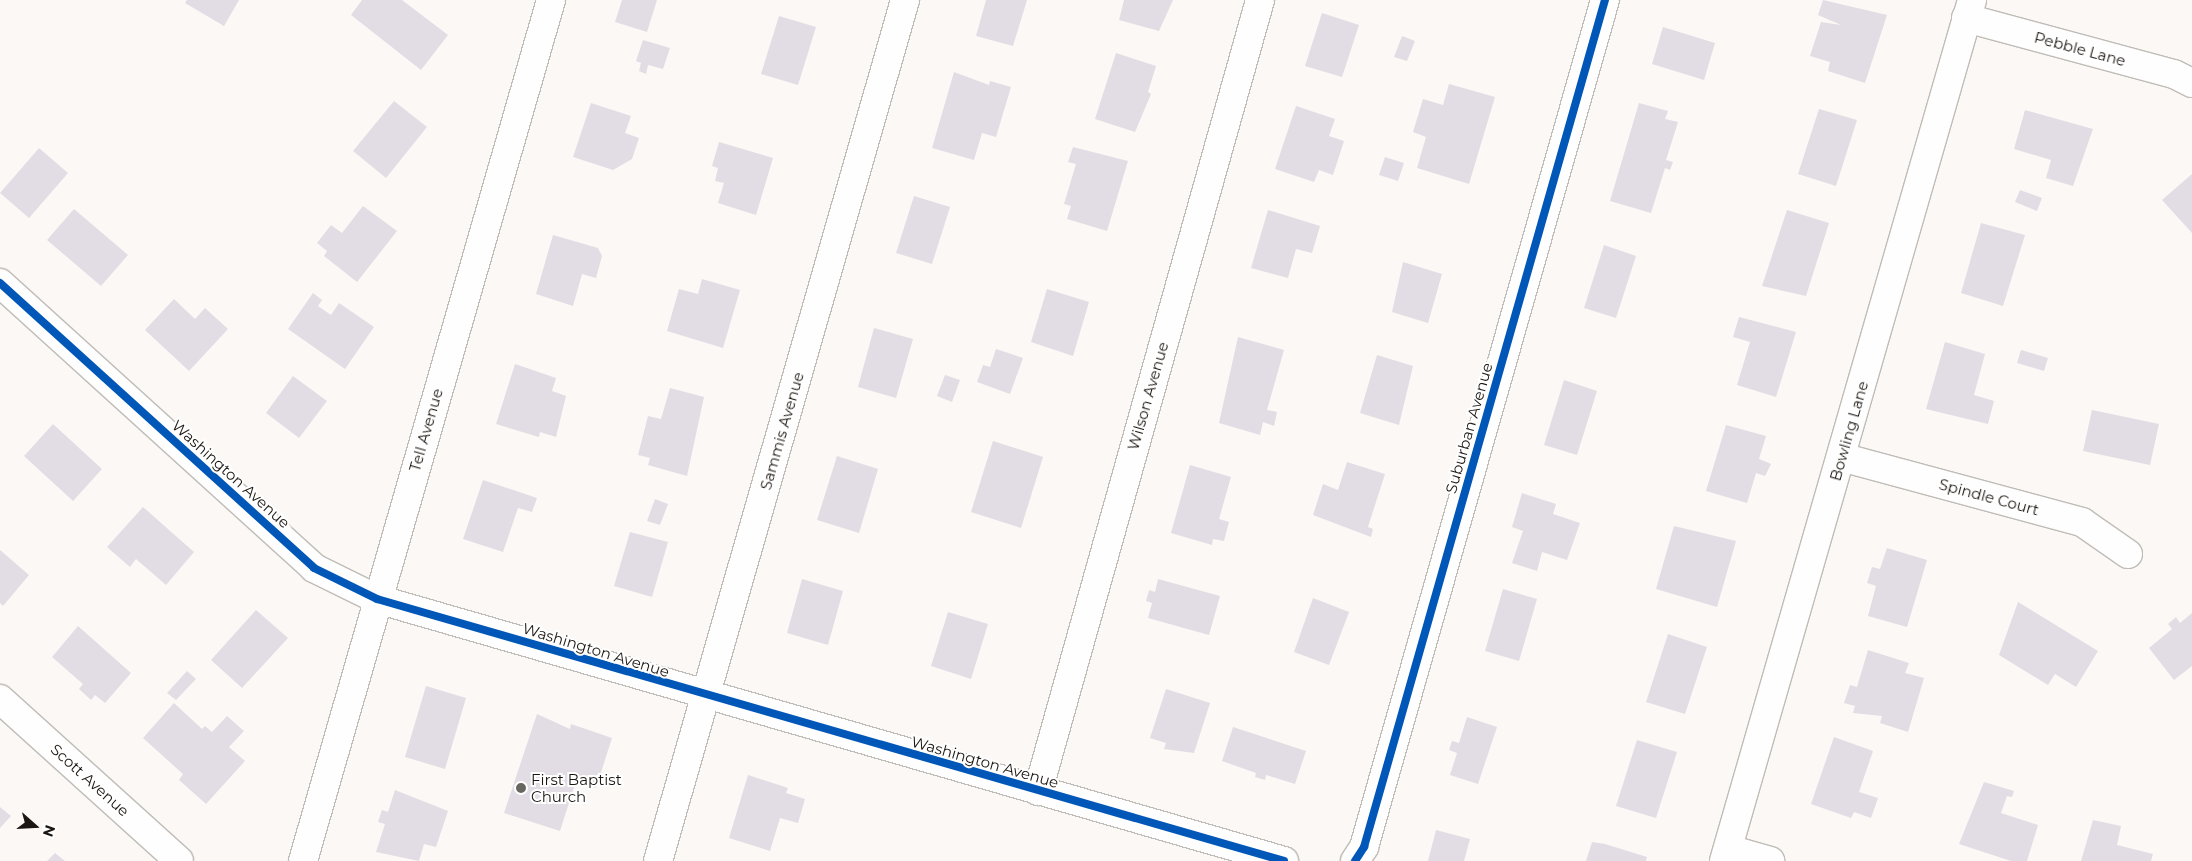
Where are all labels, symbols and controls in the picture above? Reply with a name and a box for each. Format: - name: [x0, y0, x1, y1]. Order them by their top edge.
- street label: Pebble Lane: [2032, 28, 2128, 70]
- street label: Wilson Avenue: [1124, 340, 1172, 452]
- street label: Suburban Avenue: [1442, 361, 1496, 495]
- street label: Sammis Avenue: [757, 370, 807, 492]
- street label: Bowling Lane: [1826, 379, 1872, 483]
- street label: Tell Avenue: [406, 386, 446, 474]
- street label: Washington Avenue: [168, 416, 294, 532]
- street label: Spindle Court: [1937, 475, 2041, 519]
- street label: Washington Avenue: [520, 619, 672, 681]
- street label: Washington Avenue: [909, 732, 1061, 792]
- street label: Scott Avenue: [47, 740, 133, 820]
- place label: First Baptist Church: [531, 770, 622, 805]
- marker: First Baptist Church: [515, 782, 527, 794]
- north arrow: [10, 801, 60, 851]
- text: N: [39, 823, 60, 839]

